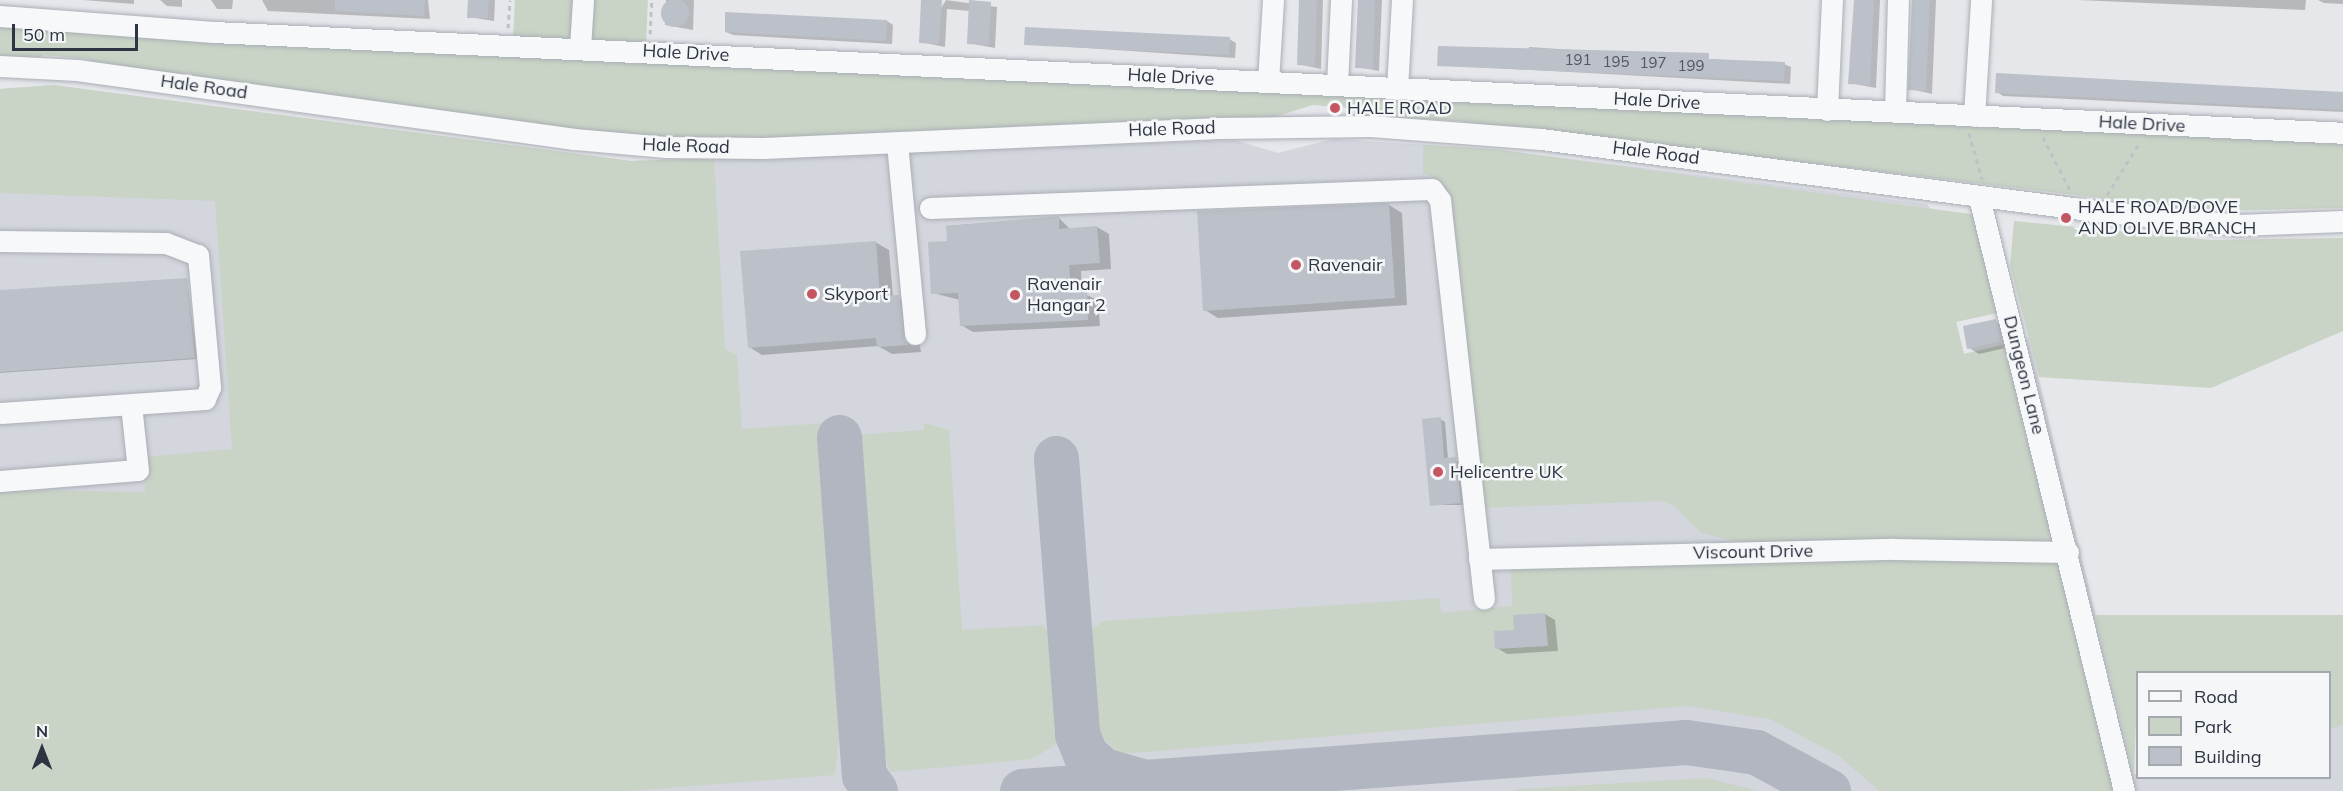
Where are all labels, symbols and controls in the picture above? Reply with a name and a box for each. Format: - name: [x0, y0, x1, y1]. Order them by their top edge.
- scale bar: [15, 12, 141, 50]
- text: 50 m: [23, 23, 65, 46]
- street label: Hale Drive: [642, 40, 730, 66]
- house number: 191: [1565, 51, 1591, 69]
- house number: 195: [1603, 53, 1629, 71]
- house number: 197: [1640, 54, 1666, 72]
- house number: 199: [1678, 57, 1704, 75]
- street label: Hale Drive: [1127, 64, 1215, 90]
- street label: Hale Road: [159, 70, 249, 104]
- street label: Hale Drive: [1613, 88, 1701, 114]
- place label: HALE ROAD: [1347, 97, 1452, 119]
- marker: HALE ROAD: [1328, 101, 1342, 115]
- street label: Hale Drive: [2098, 111, 2186, 137]
- street label: Hale Road: [1128, 117, 1216, 141]
- street label: Hale Road: [642, 134, 730, 158]
- street label: Hale Road: [1611, 137, 1701, 169]
- place label: HALE ROAD/DOVE AND OLIVE BRANCH: [2078, 197, 2256, 240]
- marker: HALE ROAD/DOVE AND OLIVE BRANCH: [2059, 211, 2073, 225]
- place label: Ravenair: [1308, 254, 1383, 276]
- marker: Ravenair: [1289, 258, 1303, 272]
- place label: Ravenair Hangar 2: [1027, 274, 1106, 316]
- place label: Skyport: [824, 283, 888, 305]
- marker: Skyport: [805, 287, 819, 301]
- marker: Ravenair Hangar 2: [1008, 288, 1022, 302]
- street label: Dungeon Lane: [1999, 313, 2049, 437]
- place label: Helicentre UK: [1450, 461, 1563, 483]
- marker: Helicentre UK: [1431, 465, 1445, 479]
- street label: Viscount Drive: [1693, 540, 1813, 564]
- legend: [2136, 671, 2331, 779]
- text: Road: [2194, 685, 2238, 708]
- text: Park: [2194, 715, 2232, 738]
- north arrow: [12, 719, 72, 779]
- text: N: [36, 721, 48, 741]
- text: Building: [2194, 745, 2262, 768]

